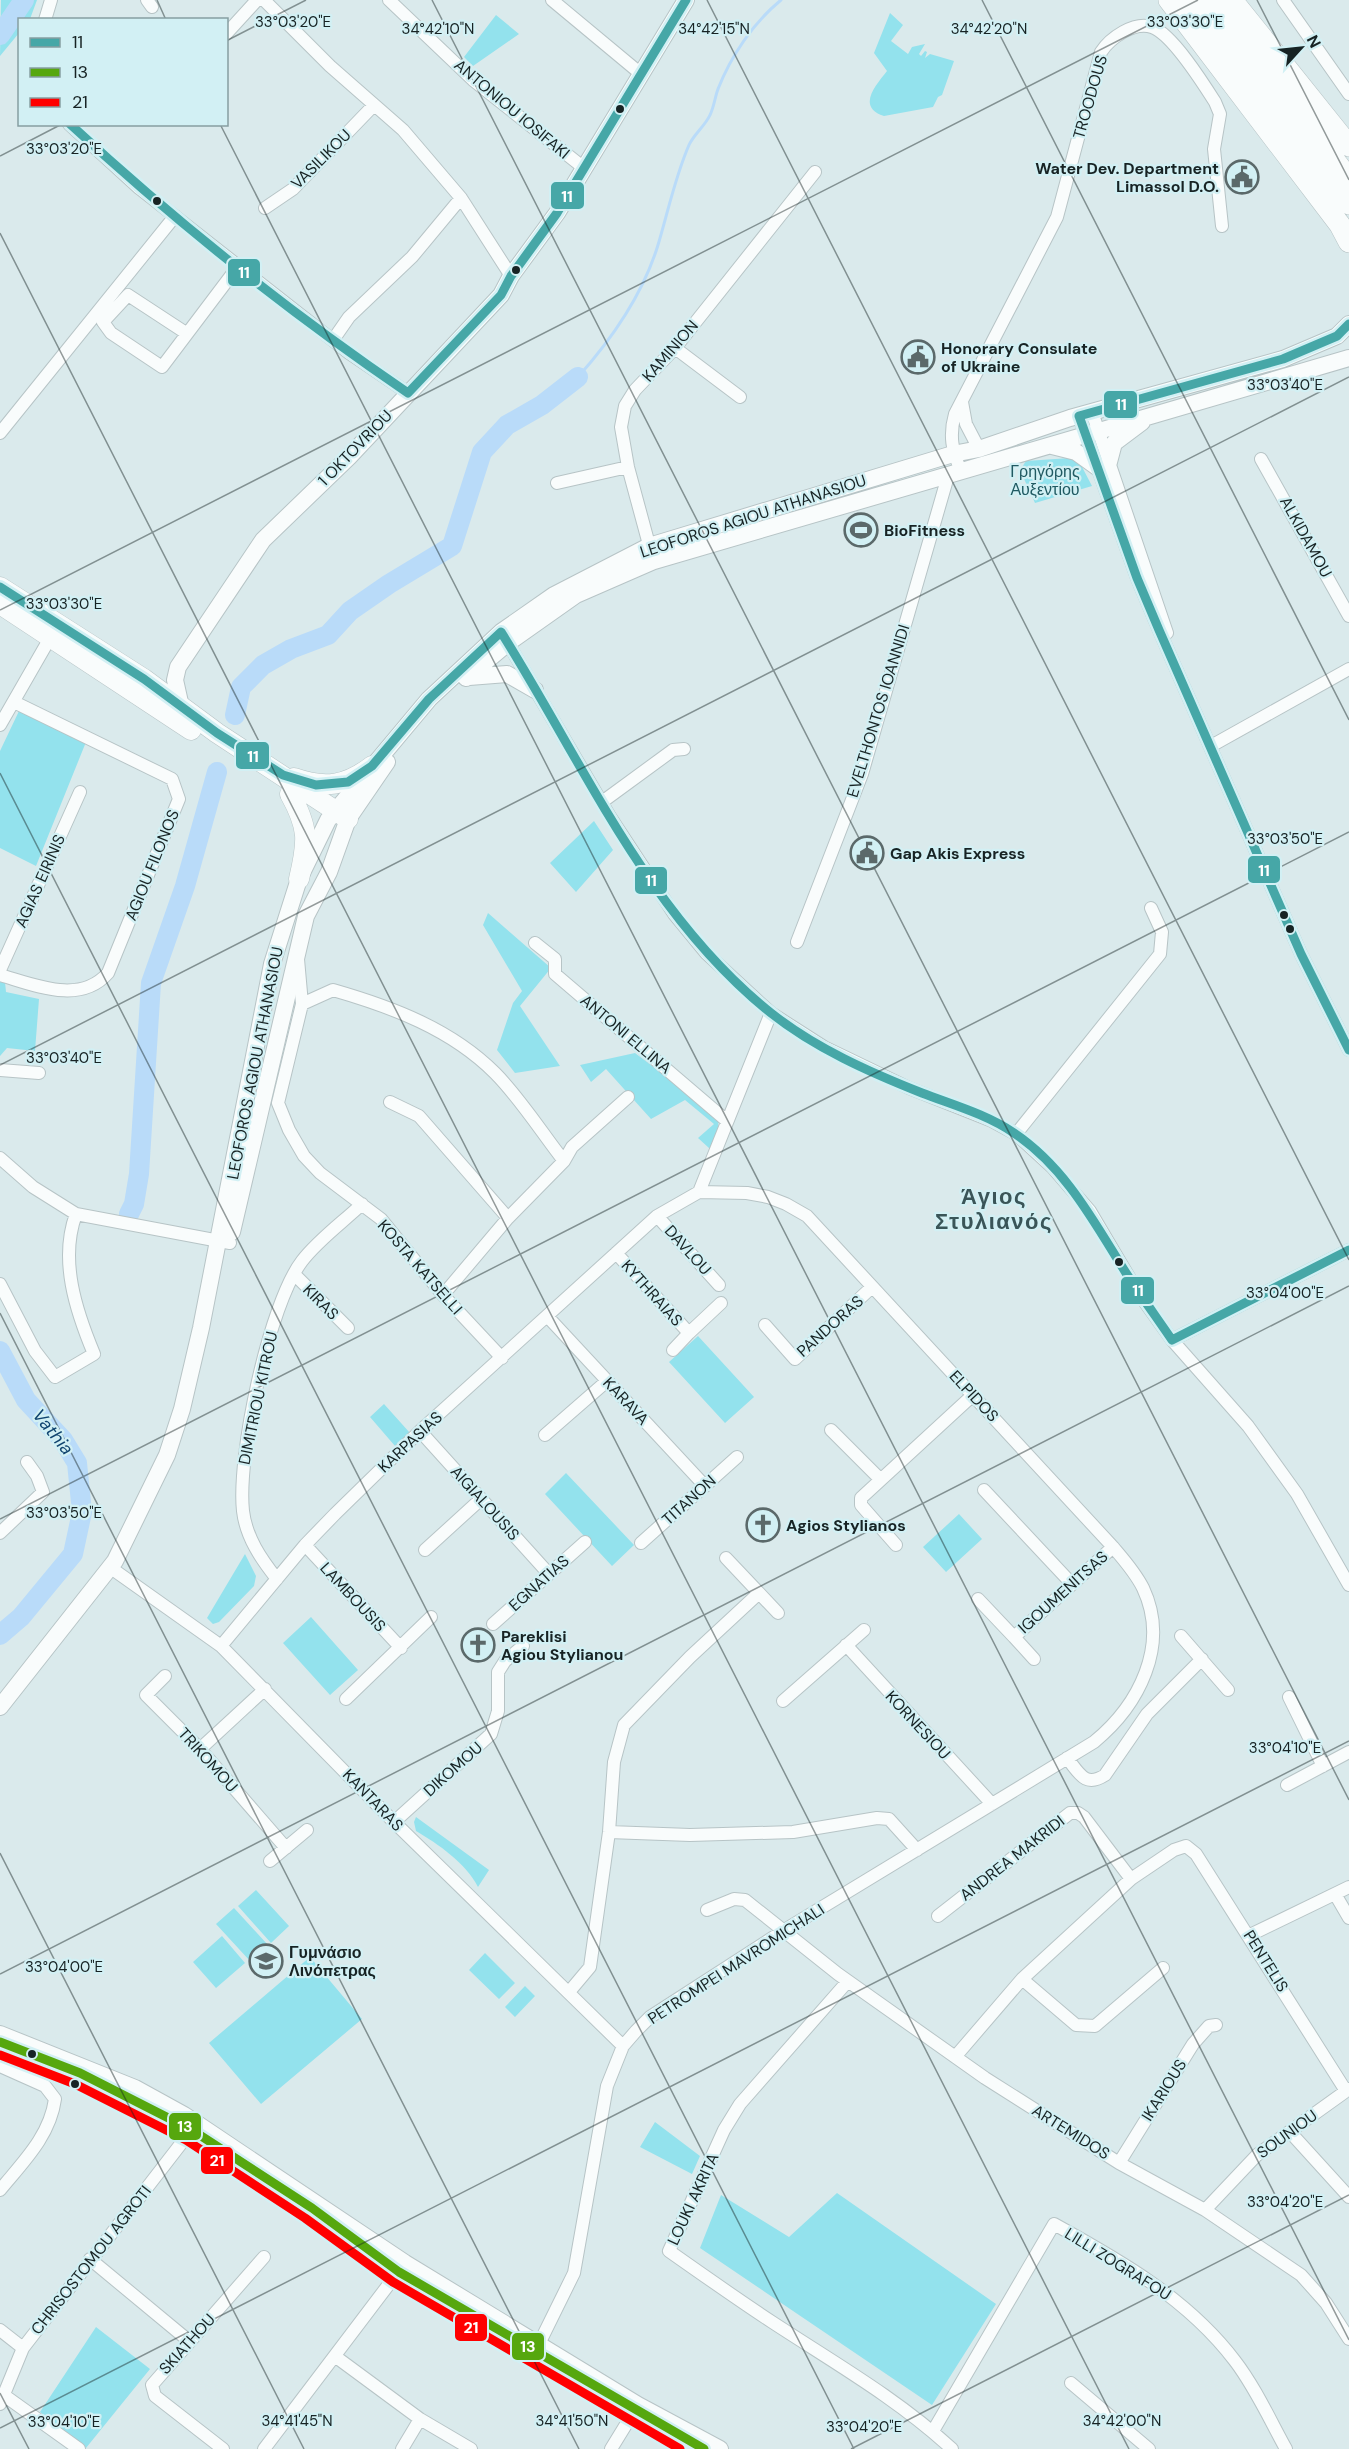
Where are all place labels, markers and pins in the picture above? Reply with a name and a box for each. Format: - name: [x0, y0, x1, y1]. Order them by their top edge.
- unlabelled marker: [614, 103, 626, 115]
- place label: Water Dev. Department Limassol D.O.: [1035, 158, 1219, 197]
- public building icon: Water Dev. Department Limassol D.O.: [1224, 159, 1260, 195]
- unlabelled marker: [151, 195, 163, 207]
- unlabelled marker: [510, 264, 522, 276]
- place label: Honorary Consulate of Ukraine: [941, 338, 1097, 377]
- public building icon: Honorary Consulate of Ukraine: [900, 339, 936, 375]
- sports icon: BioFitness: [843, 512, 879, 548]
- place label: BioFitness: [884, 520, 965, 541]
- public building icon: Gap Akis Express: [849, 835, 885, 871]
- place label: Gap Akis Express: [890, 843, 1025, 864]
- unlabelled marker: [1278, 909, 1290, 921]
- unlabelled marker: [1284, 923, 1296, 935]
- unlabelled marker: [1113, 1256, 1125, 1268]
- church icon: Agios Stylianos: [745, 1507, 781, 1543]
- place label: Agios Stylianos: [786, 1515, 906, 1536]
- place label: Pareklisi Agiou Stylianou: [501, 1626, 623, 1665]
- church icon: Pareklisi Agiou Stylianou: [460, 1627, 496, 1663]
- place label: Γυμνάσιο Λινόπετρας: [289, 1942, 376, 1981]
- school or university icon: Γυμνάσιο Λινόπετρας: [248, 1943, 284, 1979]
- unlabelled marker: [26, 2048, 38, 2060]
- unlabelled marker: [69, 2078, 81, 2090]

